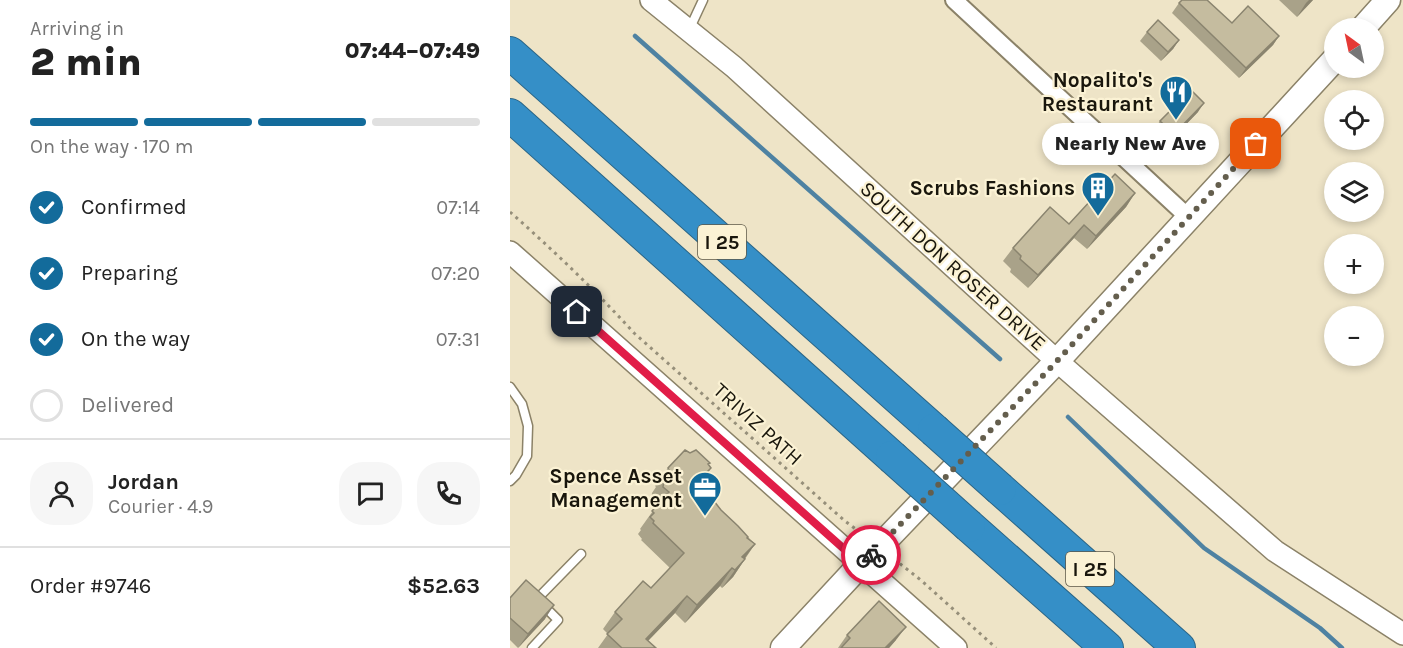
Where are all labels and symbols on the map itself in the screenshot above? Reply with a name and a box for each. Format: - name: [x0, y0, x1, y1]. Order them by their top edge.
- north arrow: [1324, 18, 1384, 78]
- place label: Nopalito's Restaurant: [1042, 68, 1153, 116]
- restaurant icon: Nopalito's Restaurant: [1158, 74, 1194, 121]
- pin: [1230, 118, 1281, 169]
- callout: Nearly New Ave: [1043, 123, 1220, 165]
- building icon: Scrubs Fashions: [1080, 170, 1116, 217]
- street label: SOUTH DON ROSER DRIVE: [855, 176, 1051, 356]
- place label: Scrubs Fashions: [909, 176, 1075, 200]
- road number: I 25: [698, 225, 746, 259]
- pin: [551, 286, 602, 337]
- street label: TRIVIZ PATH: [709, 378, 807, 470]
- place label: Spence Asset Management: [549, 464, 682, 512]
- office icon: Spence Asset Management: [687, 470, 723, 517]
- courier: [841, 525, 901, 585]
- road number: I 25: [1066, 552, 1114, 586]

